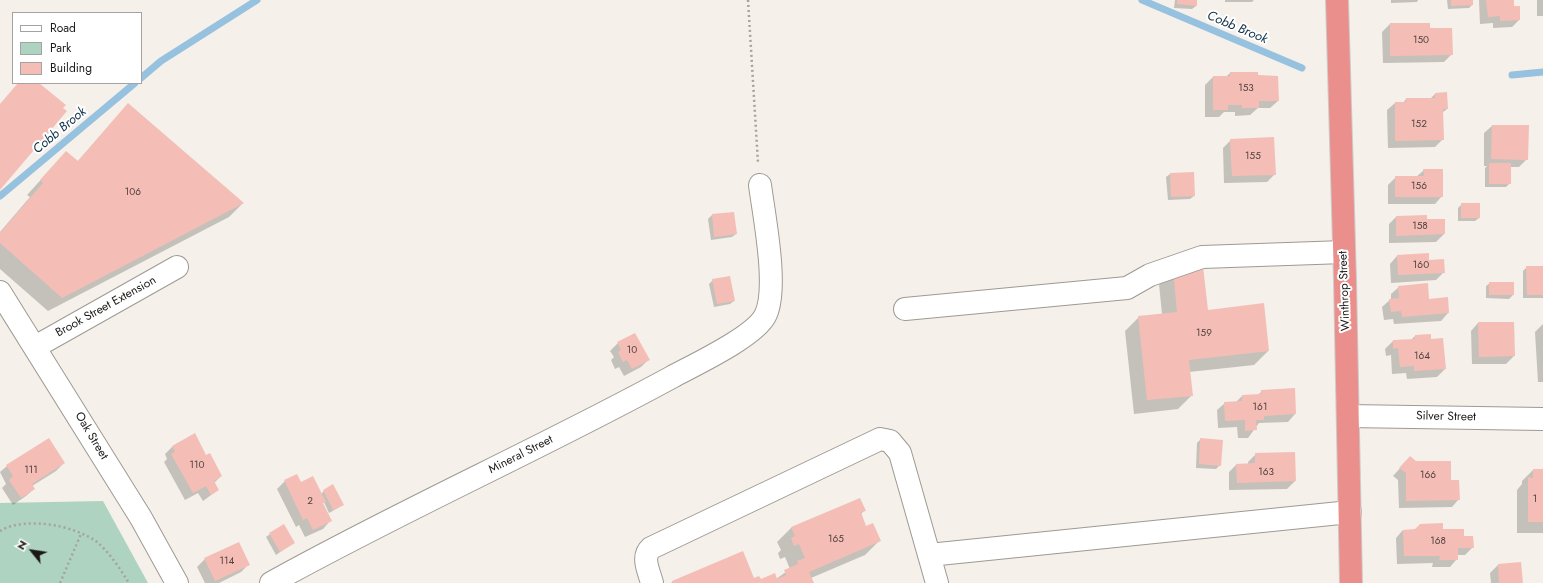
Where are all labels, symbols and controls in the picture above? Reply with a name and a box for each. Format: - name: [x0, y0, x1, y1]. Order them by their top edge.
- water label: Cobb Brook: [1204, 8, 1270, 48]
- legend: [12, 12, 142, 84]
- text: Road: [50, 19, 76, 37]
- house number: 150: [1413, 35, 1429, 47]
- text: Park: [50, 39, 71, 57]
- text: Building: [50, 59, 92, 77]
- house number: 153: [1238, 83, 1254, 95]
- water label: Cobb Brook: [30, 104, 90, 158]
- house number: 152: [1411, 119, 1427, 131]
- house number: 155: [1245, 151, 1261, 163]
- house number: 156: [1411, 181, 1427, 193]
- house number: 106: [125, 187, 141, 199]
- house number: 158: [1412, 221, 1428, 233]
- street label: Winthrop Street: [1336, 251, 1354, 331]
- house number: 160: [1413, 260, 1429, 272]
- street label: Brook Street Extension: [53, 273, 159, 341]
- house number: 159: [1196, 328, 1212, 340]
- house number: 10: [627, 345, 637, 357]
- house number: 164: [1414, 351, 1430, 363]
- house number: 161: [1253, 402, 1267, 414]
- street label: Silver Street: [1416, 409, 1476, 425]
- street label: Oak Street: [71, 410, 111, 462]
- street label: Mineral Street: [486, 433, 556, 477]
- house number: 110: [190, 460, 204, 472]
- house number: 111: [24, 465, 38, 477]
- house number: 163: [1258, 467, 1274, 479]
- house number: 166: [1420, 470, 1436, 482]
- house number: 1: [1533, 494, 1537, 506]
- house number: 2: [307, 496, 313, 508]
- north arrow: [12, 531, 52, 571]
- house number: 165: [828, 534, 844, 546]
- house number: 168: [1430, 536, 1446, 548]
- text: N: [12, 537, 31, 553]
- house number: 114: [220, 556, 234, 568]

